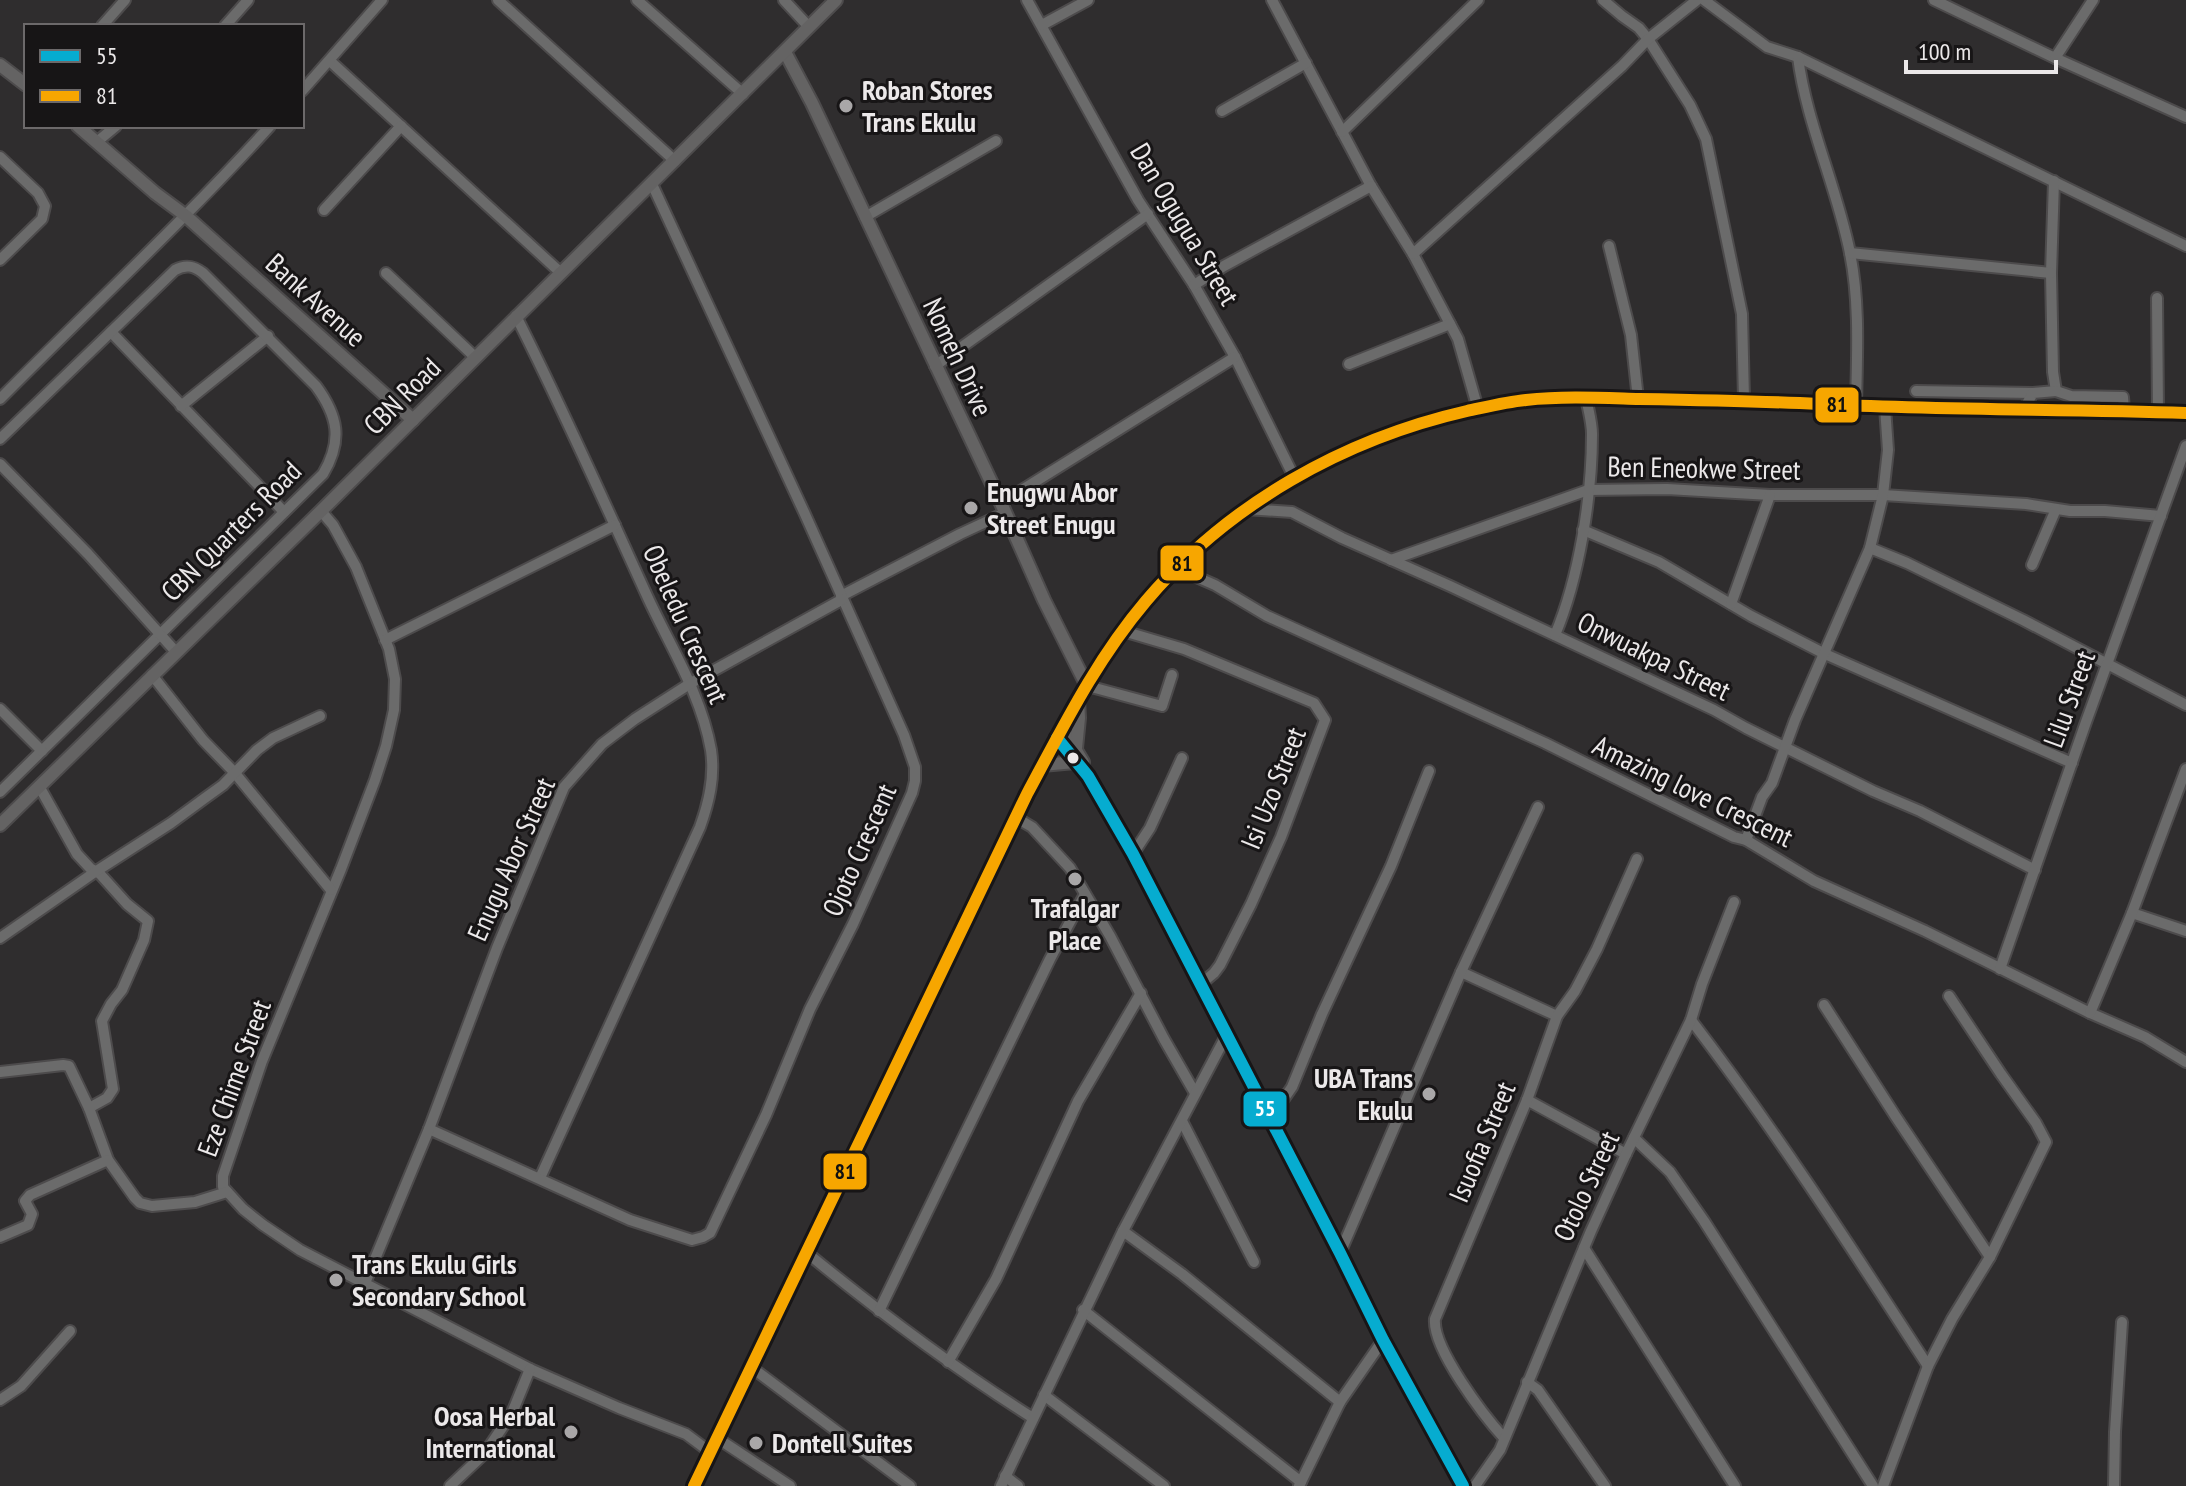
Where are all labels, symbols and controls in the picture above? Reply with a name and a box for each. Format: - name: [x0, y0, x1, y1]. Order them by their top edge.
- legend: [24, 24, 304, 128]
- scale bar: [1906, 24, 2056, 74]
- text: 100 m: [1918, 36, 1971, 67]
- text: 55: [96, 40, 118, 71]
- place label: Roban Stores Trans Ekulu: [862, 71, 993, 140]
- text: 81: [96, 80, 118, 111]
- marker: Roban Stores Trans Ekulu: [837, 97, 855, 115]
- street label: Dan Ogugua Street: [1122, 136, 1249, 312]
- street label: Bank Avenue: [258, 245, 374, 354]
- street label: Nomeh Drive: [915, 292, 1002, 422]
- street label: CBN Road: [355, 349, 448, 442]
- line badge: 81: [1814, 386, 1860, 424]
- text: 81: [1826, 390, 1848, 418]
- street label: Ben Eneokwe Street: [1607, 447, 1801, 488]
- street label: CBN Quarters Road: [153, 453, 309, 609]
- place label: Enugwu Abor Street Enugu: [987, 473, 1118, 542]
- marker: Enugwu Abor Street Enugu: [962, 499, 980, 517]
- street label: Obeledu Crescent: [635, 539, 738, 709]
- line badge: 81: [1159, 544, 1205, 582]
- text: 81: [1171, 549, 1193, 577]
- street label: Onwuakpa Street: [1572, 603, 1737, 709]
- street label: Lilu Street: [2034, 645, 2103, 752]
- street label: Isi Uzo Street: [1231, 721, 1314, 854]
- street label: Amazing love Crescent: [1587, 726, 1800, 855]
- unlabelled marker: [1065, 750, 1081, 766]
- street label: Enugu Abor Street: [458, 771, 563, 946]
- street label: Ojoto Crescent: [813, 778, 904, 922]
- marker: Trafalgar Place: [1066, 870, 1084, 888]
- place label: Trafalgar Place: [1031, 889, 1120, 958]
- street label: Eze Chime Street: [188, 994, 279, 1161]
- place label: UBA Trans Ekulu: [1314, 1059, 1413, 1128]
- street label: Isuofia Street: [1440, 1076, 1524, 1208]
- marker: UBA Trans Ekulu: [1420, 1085, 1438, 1103]
- line badge: 55: [1242, 1090, 1288, 1128]
- text: 55: [1254, 1094, 1276, 1122]
- street label: Otolo Street: [1544, 1124, 1627, 1247]
- line badge: 81: [822, 1152, 868, 1191]
- text: 81: [834, 1157, 856, 1185]
- place label: Trans Ekulu Girls Secondary School: [352, 1245, 526, 1314]
- marker: Trans Ekulu Girls Secondary School: [327, 1271, 345, 1289]
- place label: Oosa Herbal International: [425, 1397, 555, 1466]
- marker: Oosa Herbal International: [562, 1423, 580, 1441]
- place label: Dontell Suites: [772, 1424, 913, 1461]
- marker: Dontell Suites: [747, 1434, 765, 1452]

